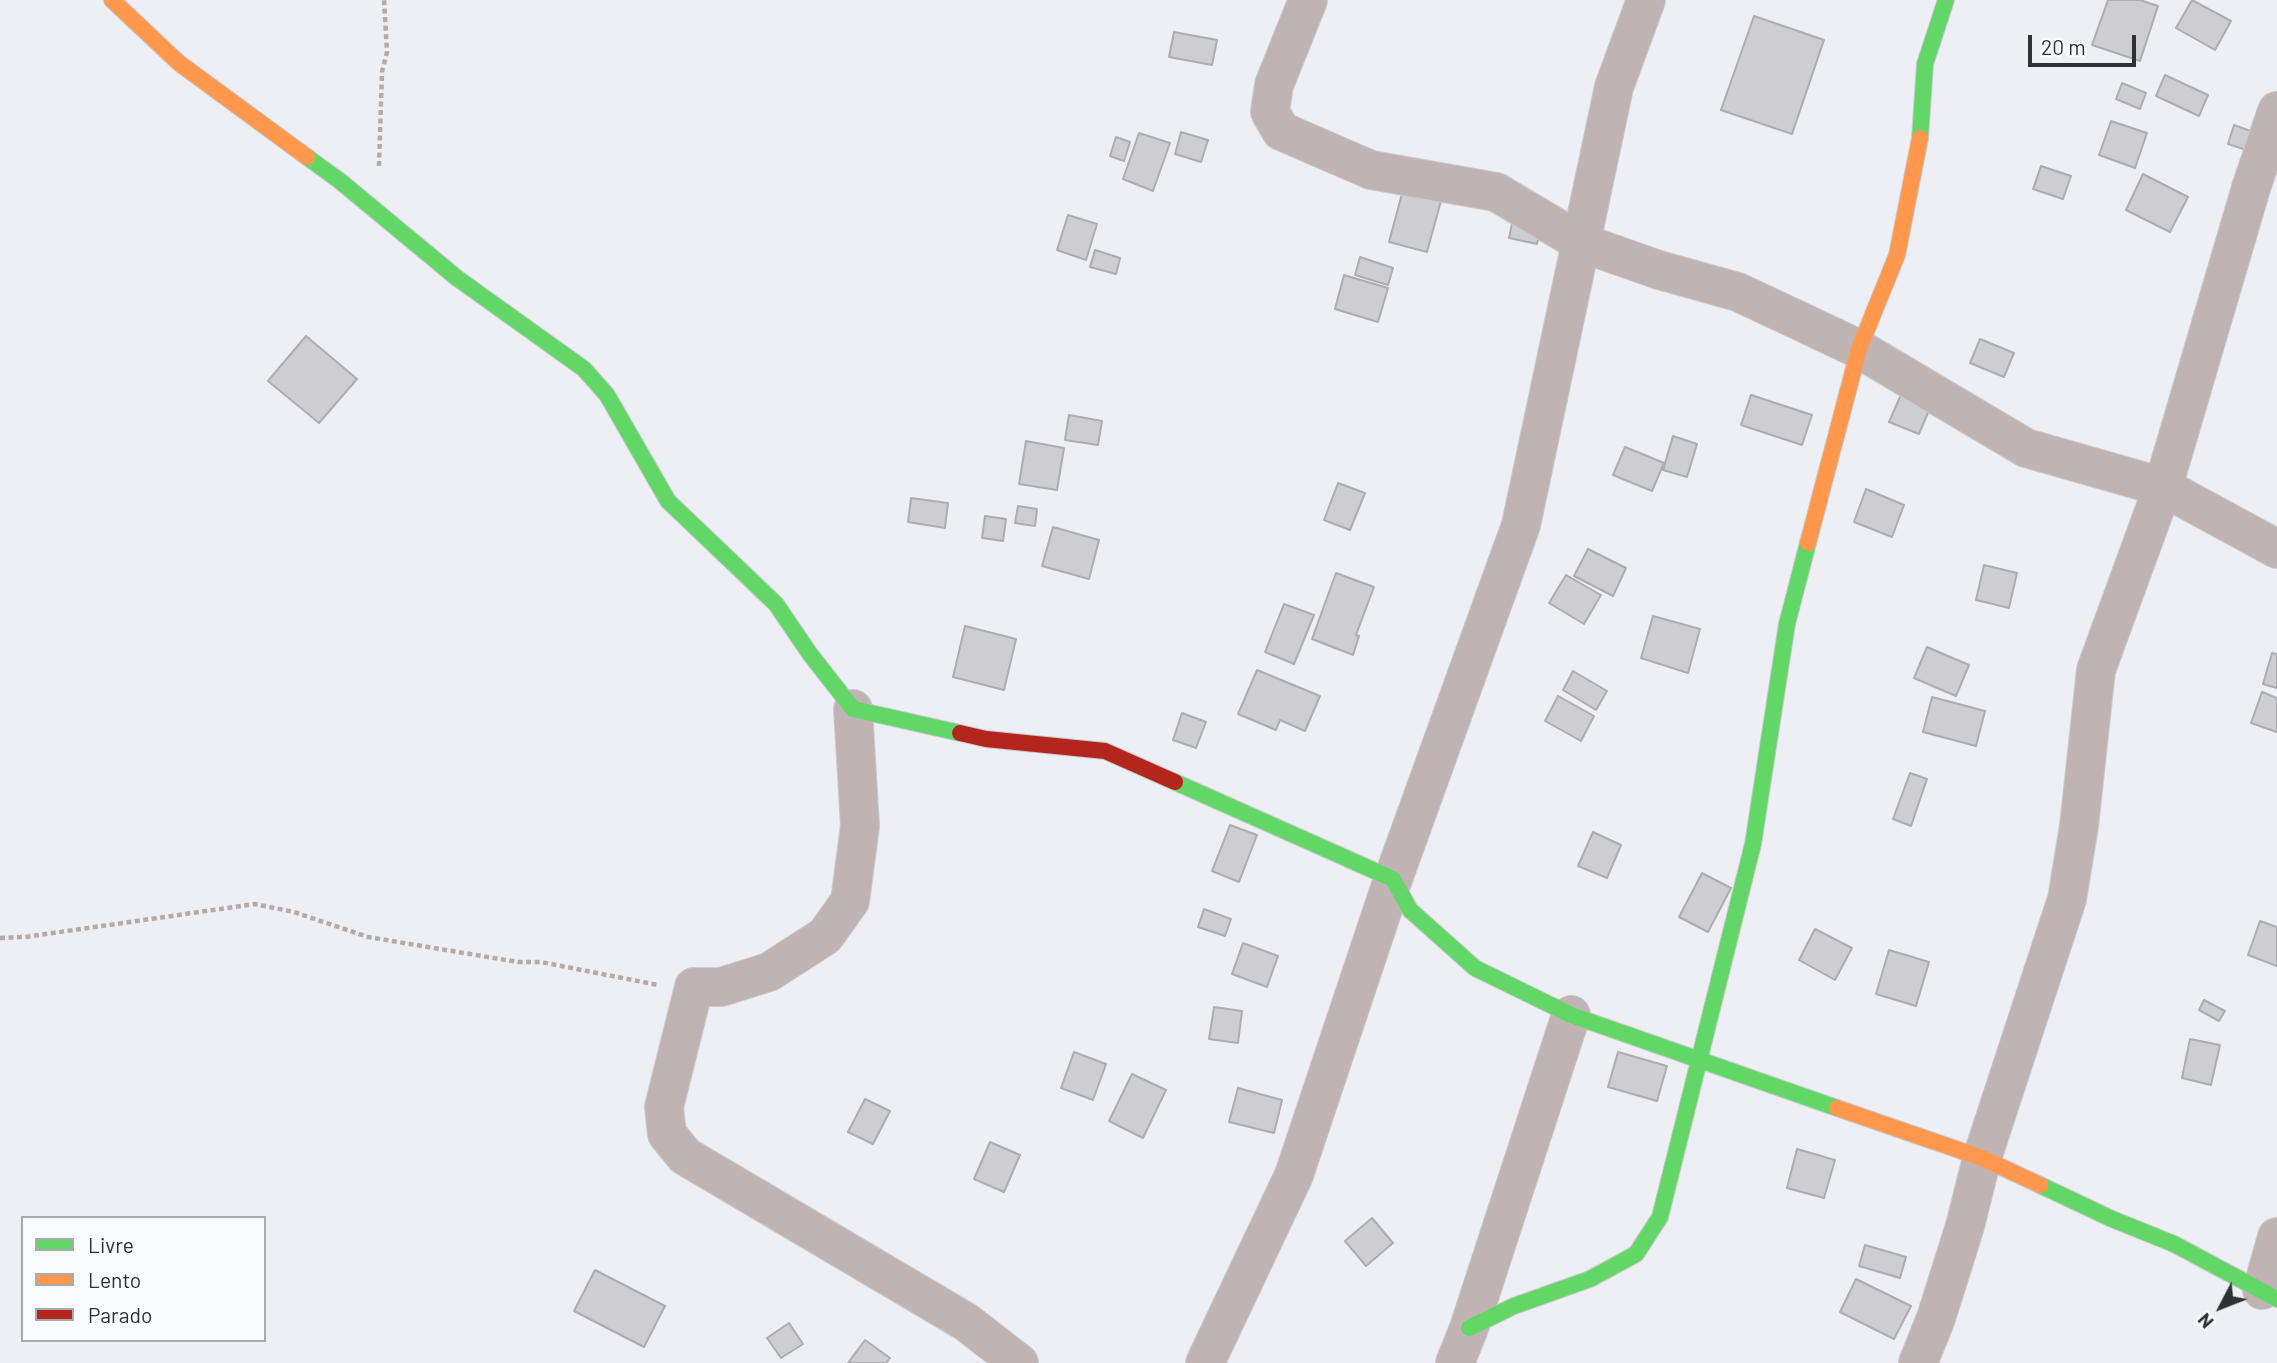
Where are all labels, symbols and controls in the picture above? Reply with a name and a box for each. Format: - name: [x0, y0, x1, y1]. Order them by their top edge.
- scale bar: [2032, 21, 2140, 65]
- text: 20 m: [2041, 34, 2086, 59]
- legend: [21, 1216, 266, 1342]
- text: Livre: [88, 1232, 134, 1257]
- text: Lento: [88, 1267, 141, 1292]
- north arrow: [2186, 1272, 2256, 1342]
- text: Parado: [88, 1302, 152, 1327]
- text: N: [2192, 1309, 2218, 1334]

